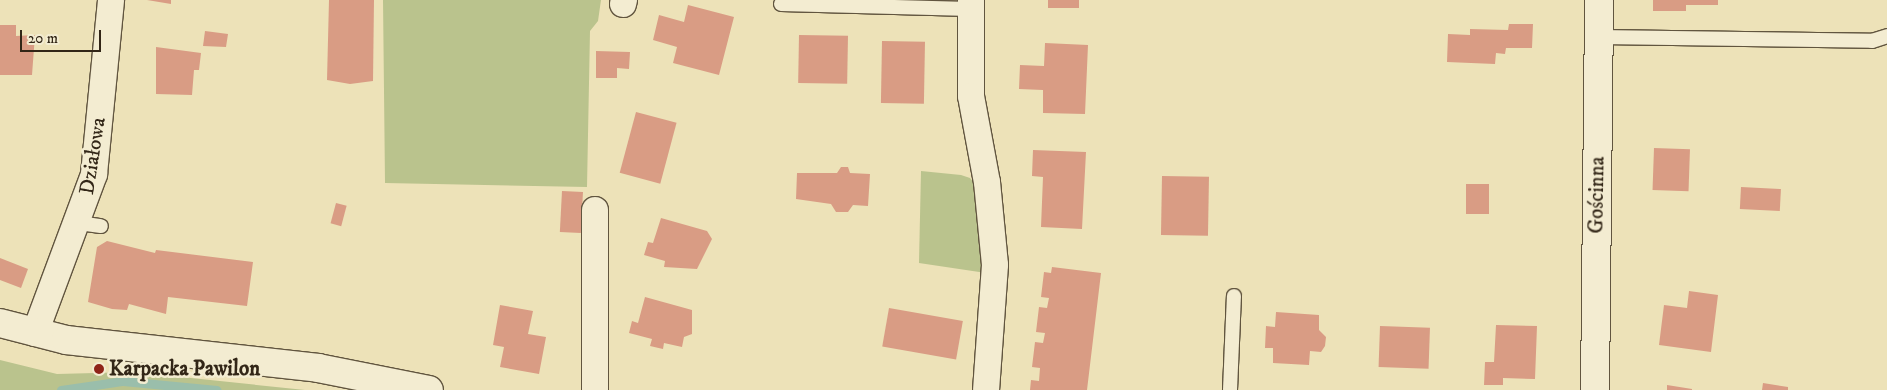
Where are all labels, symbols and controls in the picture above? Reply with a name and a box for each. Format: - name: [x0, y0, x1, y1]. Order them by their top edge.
- scale bar: [22, 20, 104, 52]
- text: 20 m: [28, 29, 58, 48]
- street label: Działowa: [74, 116, 112, 196]
- street label: Gościnna: [1584, 156, 1610, 234]
- place label: Karpacka Pawilon: [109, 356, 260, 382]
- marker: Karpacka Pawilon: [93, 363, 105, 375]

